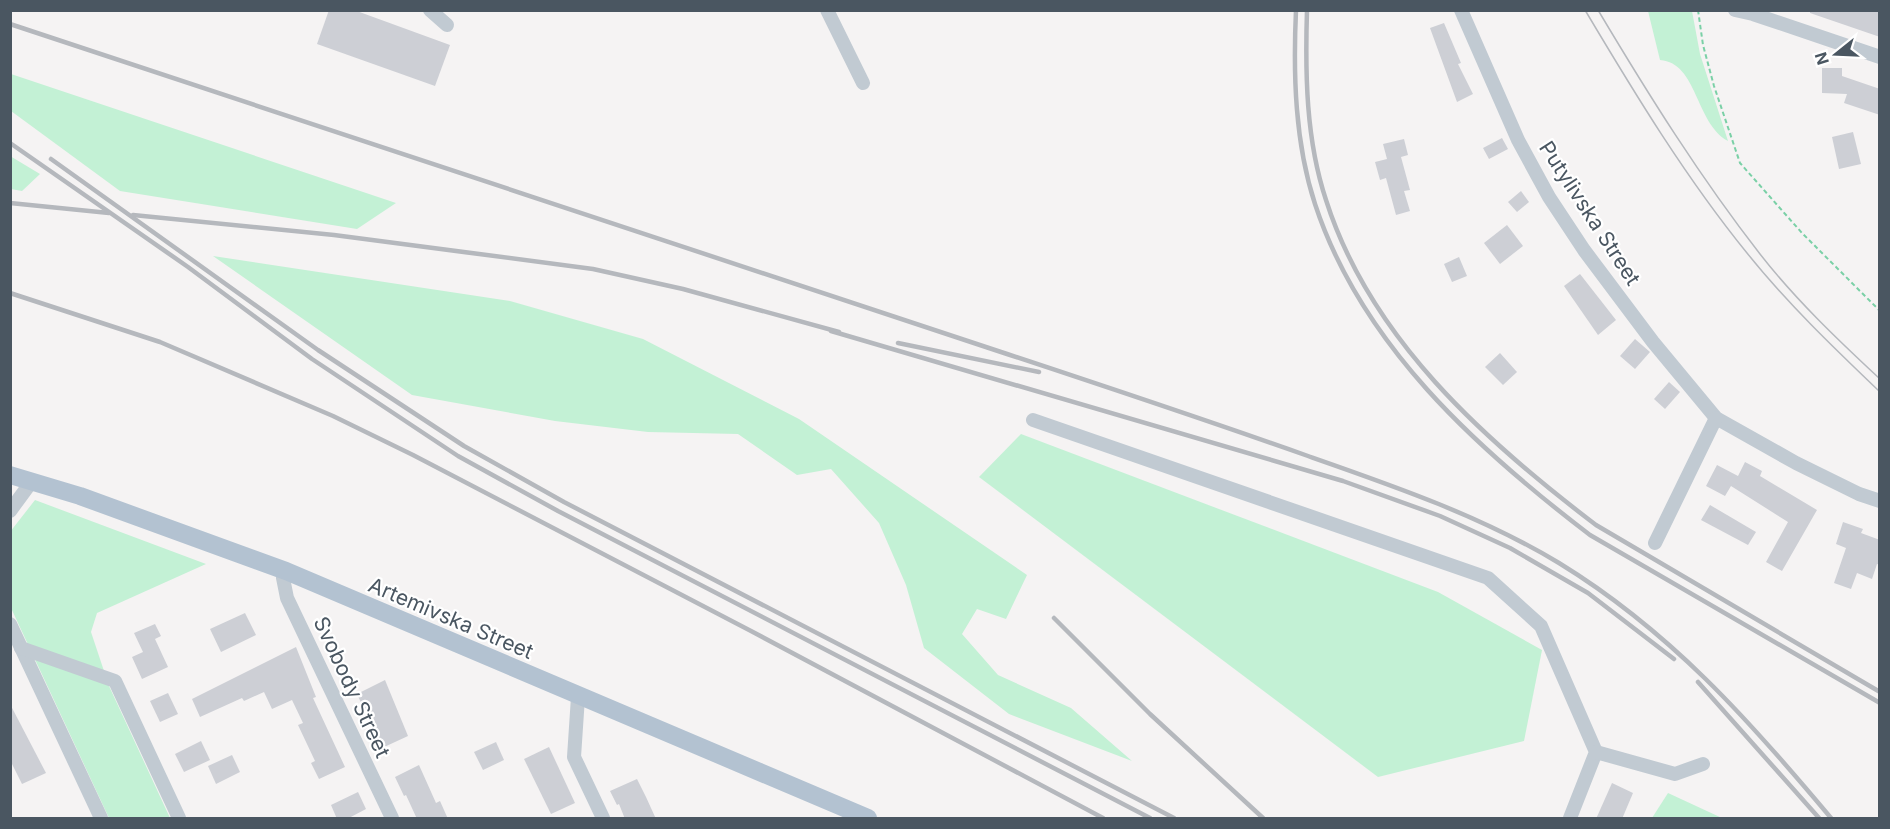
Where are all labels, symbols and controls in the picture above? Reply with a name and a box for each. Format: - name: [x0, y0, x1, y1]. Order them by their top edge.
- north arrow: [1806, 24, 1866, 84]
- text: N: [1810, 50, 1833, 68]
- street label: Putylivska Street: [1534, 136, 1646, 290]
- street label: Artemivska Street: [365, 572, 537, 664]
- street label: Svobody Street: [308, 612, 396, 762]

